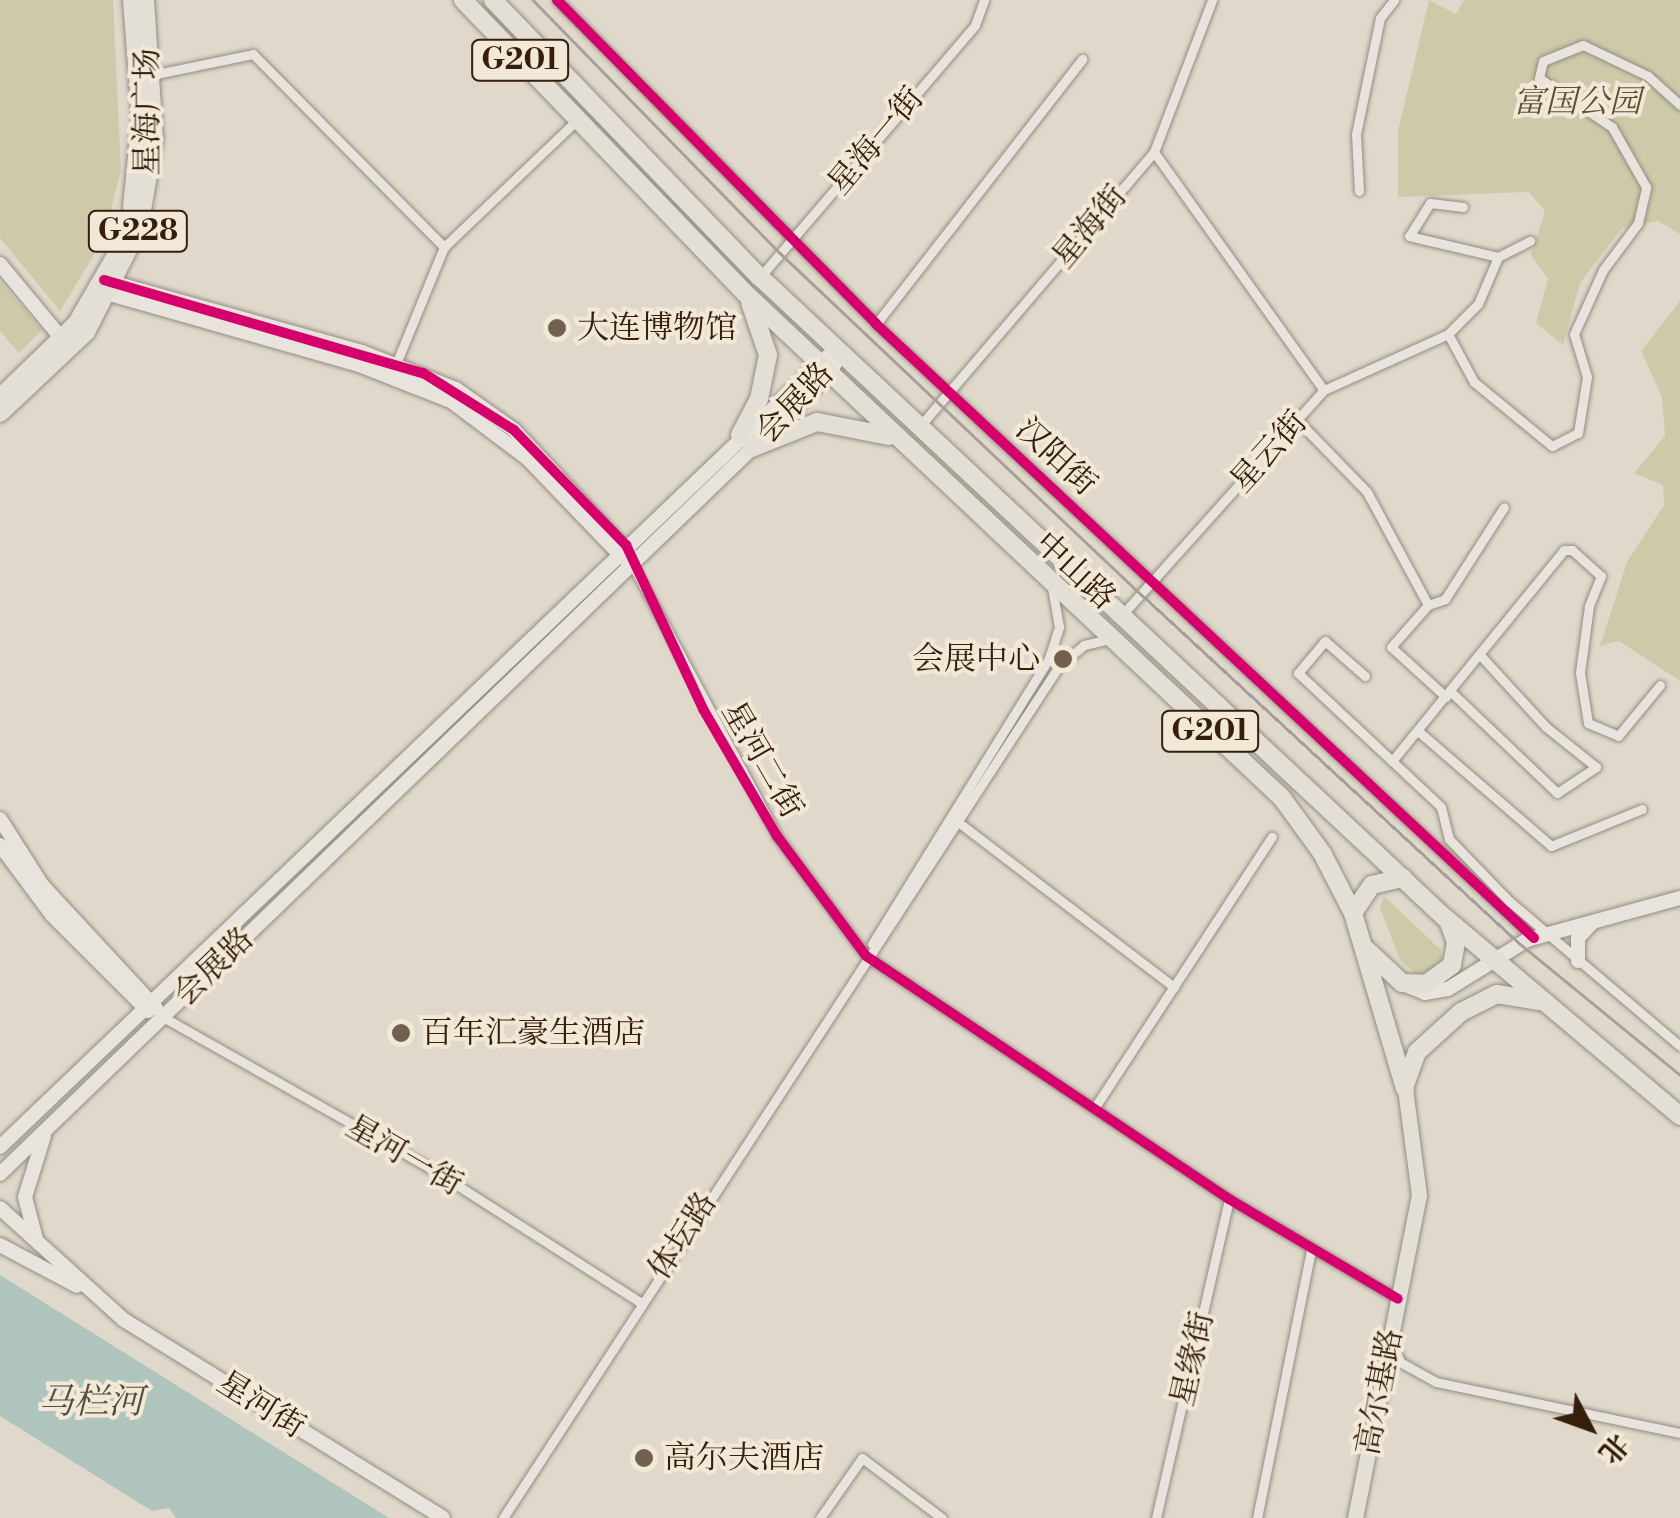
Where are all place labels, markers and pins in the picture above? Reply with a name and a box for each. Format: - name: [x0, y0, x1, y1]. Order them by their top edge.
- place label: 大连博物馆: [577, 309, 737, 347]
- marker: 大连博物馆: [546, 317, 568, 339]
- place label: 会展中心: [912, 640, 1040, 678]
- marker: 会展中心: [1050, 646, 1076, 672]
- place label: 百年汇豪生酒店: [421, 1014, 645, 1052]
- marker: 百年汇豪生酒店: [390, 1022, 412, 1044]
- place label: 高尔夫酒店: [664, 1439, 824, 1477]
- marker: 高尔夫酒店: [633, 1447, 655, 1469]

